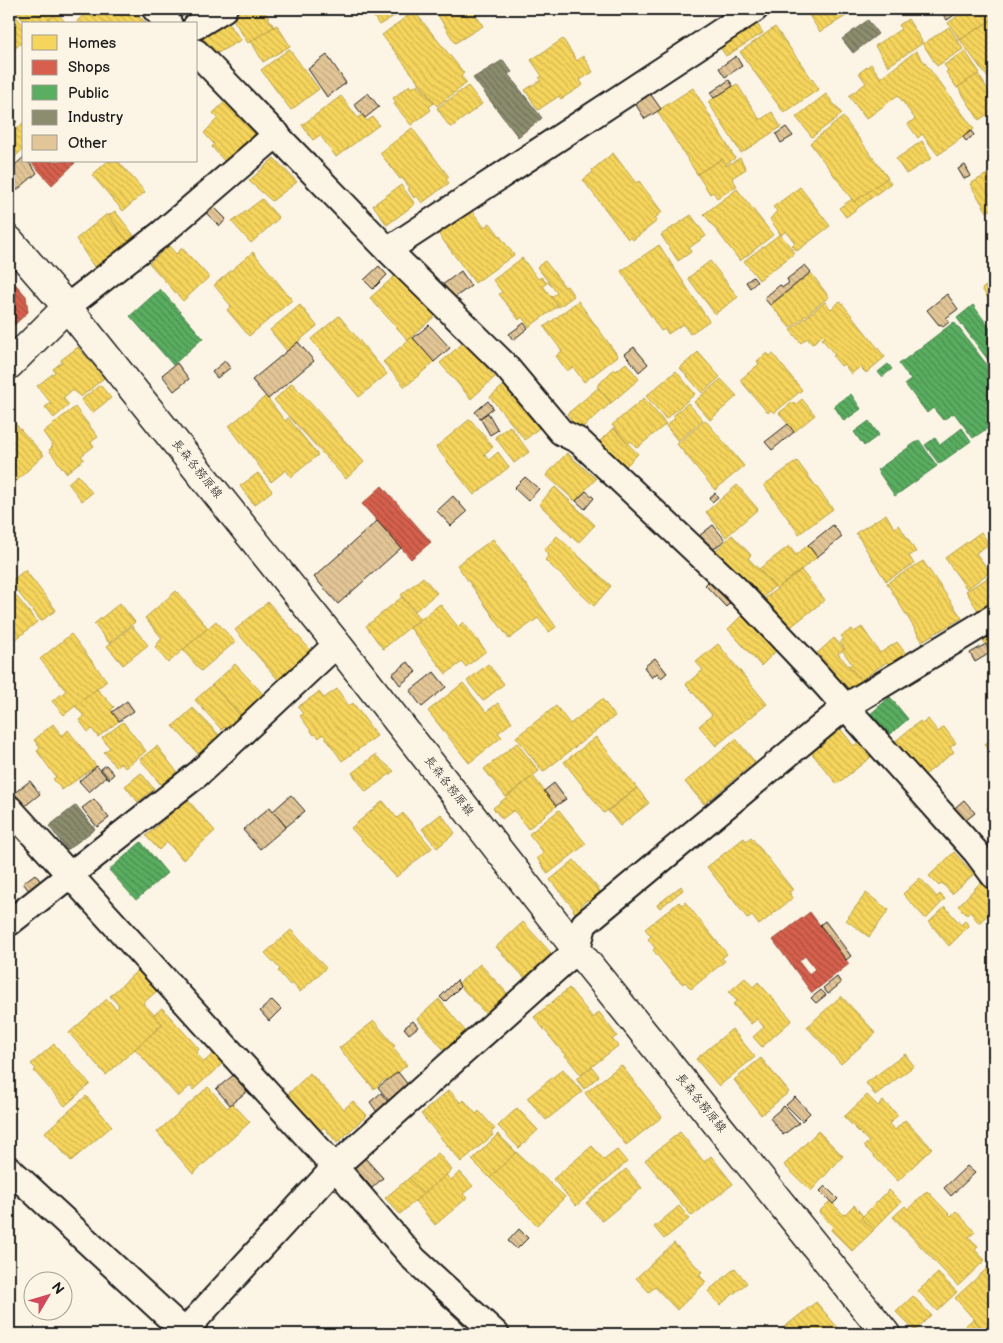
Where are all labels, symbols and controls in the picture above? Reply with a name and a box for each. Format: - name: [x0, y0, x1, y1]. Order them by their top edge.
- legend: [22, 22, 198, 162]
- text: Homes: [68, 34, 117, 53]
- text: Shops: [68, 58, 111, 77]
- text: Public: [68, 84, 109, 103]
- text: Industry: [68, 108, 123, 127]
- text: Other: [68, 134, 107, 153]
- street label: 長森各務原線: [169, 436, 225, 502]
- street label: 長森各務原線: [421, 753, 477, 819]
- street label: 長森各務原線: [673, 1070, 729, 1136]
- north arrow: [22, 1270, 72, 1320]
- text: N: [48, 1279, 68, 1298]

